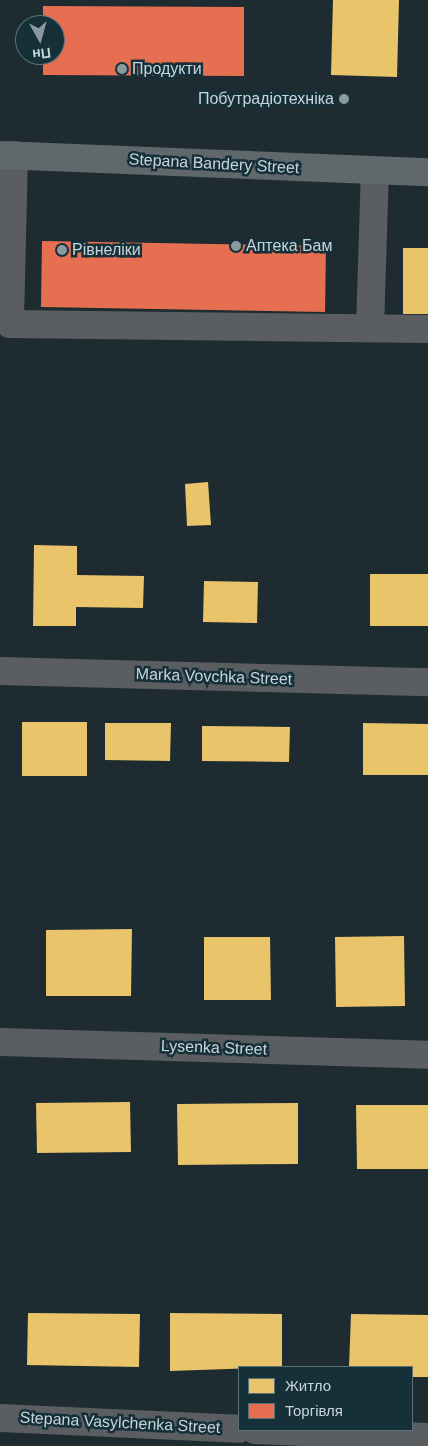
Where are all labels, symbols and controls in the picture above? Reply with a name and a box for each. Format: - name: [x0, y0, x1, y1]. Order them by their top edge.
- north arrow: [15, 15, 65, 65]
- text: Пн: [32, 45, 52, 63]
- place label: Продукти: [132, 59, 202, 79]
- marker: Продукти: [116, 63, 128, 75]
- place label: Побутрадіотехніка: [198, 89, 334, 109]
- marker: Побутрадіотехніка: [338, 93, 350, 105]
- street label: Stepana Bandery Street: [128, 150, 300, 178]
- place label: Аптека Бам: [246, 236, 332, 256]
- place label: Рівнеліки: [72, 240, 141, 260]
- marker: Аптека Бам: [230, 240, 242, 252]
- marker: Рівнеліки: [56, 244, 68, 256]
- street label: Marka Vovchka Street: [135, 665, 293, 689]
- street label: Lysenka Street: [161, 1037, 267, 1059]
- legend: [238, 1366, 413, 1431]
- text: Житло: [285, 1377, 331, 1394]
- text: Торгівля: [285, 1402, 343, 1419]
- street label: Stepana Vasylchenka Street: [19, 1408, 221, 1438]

